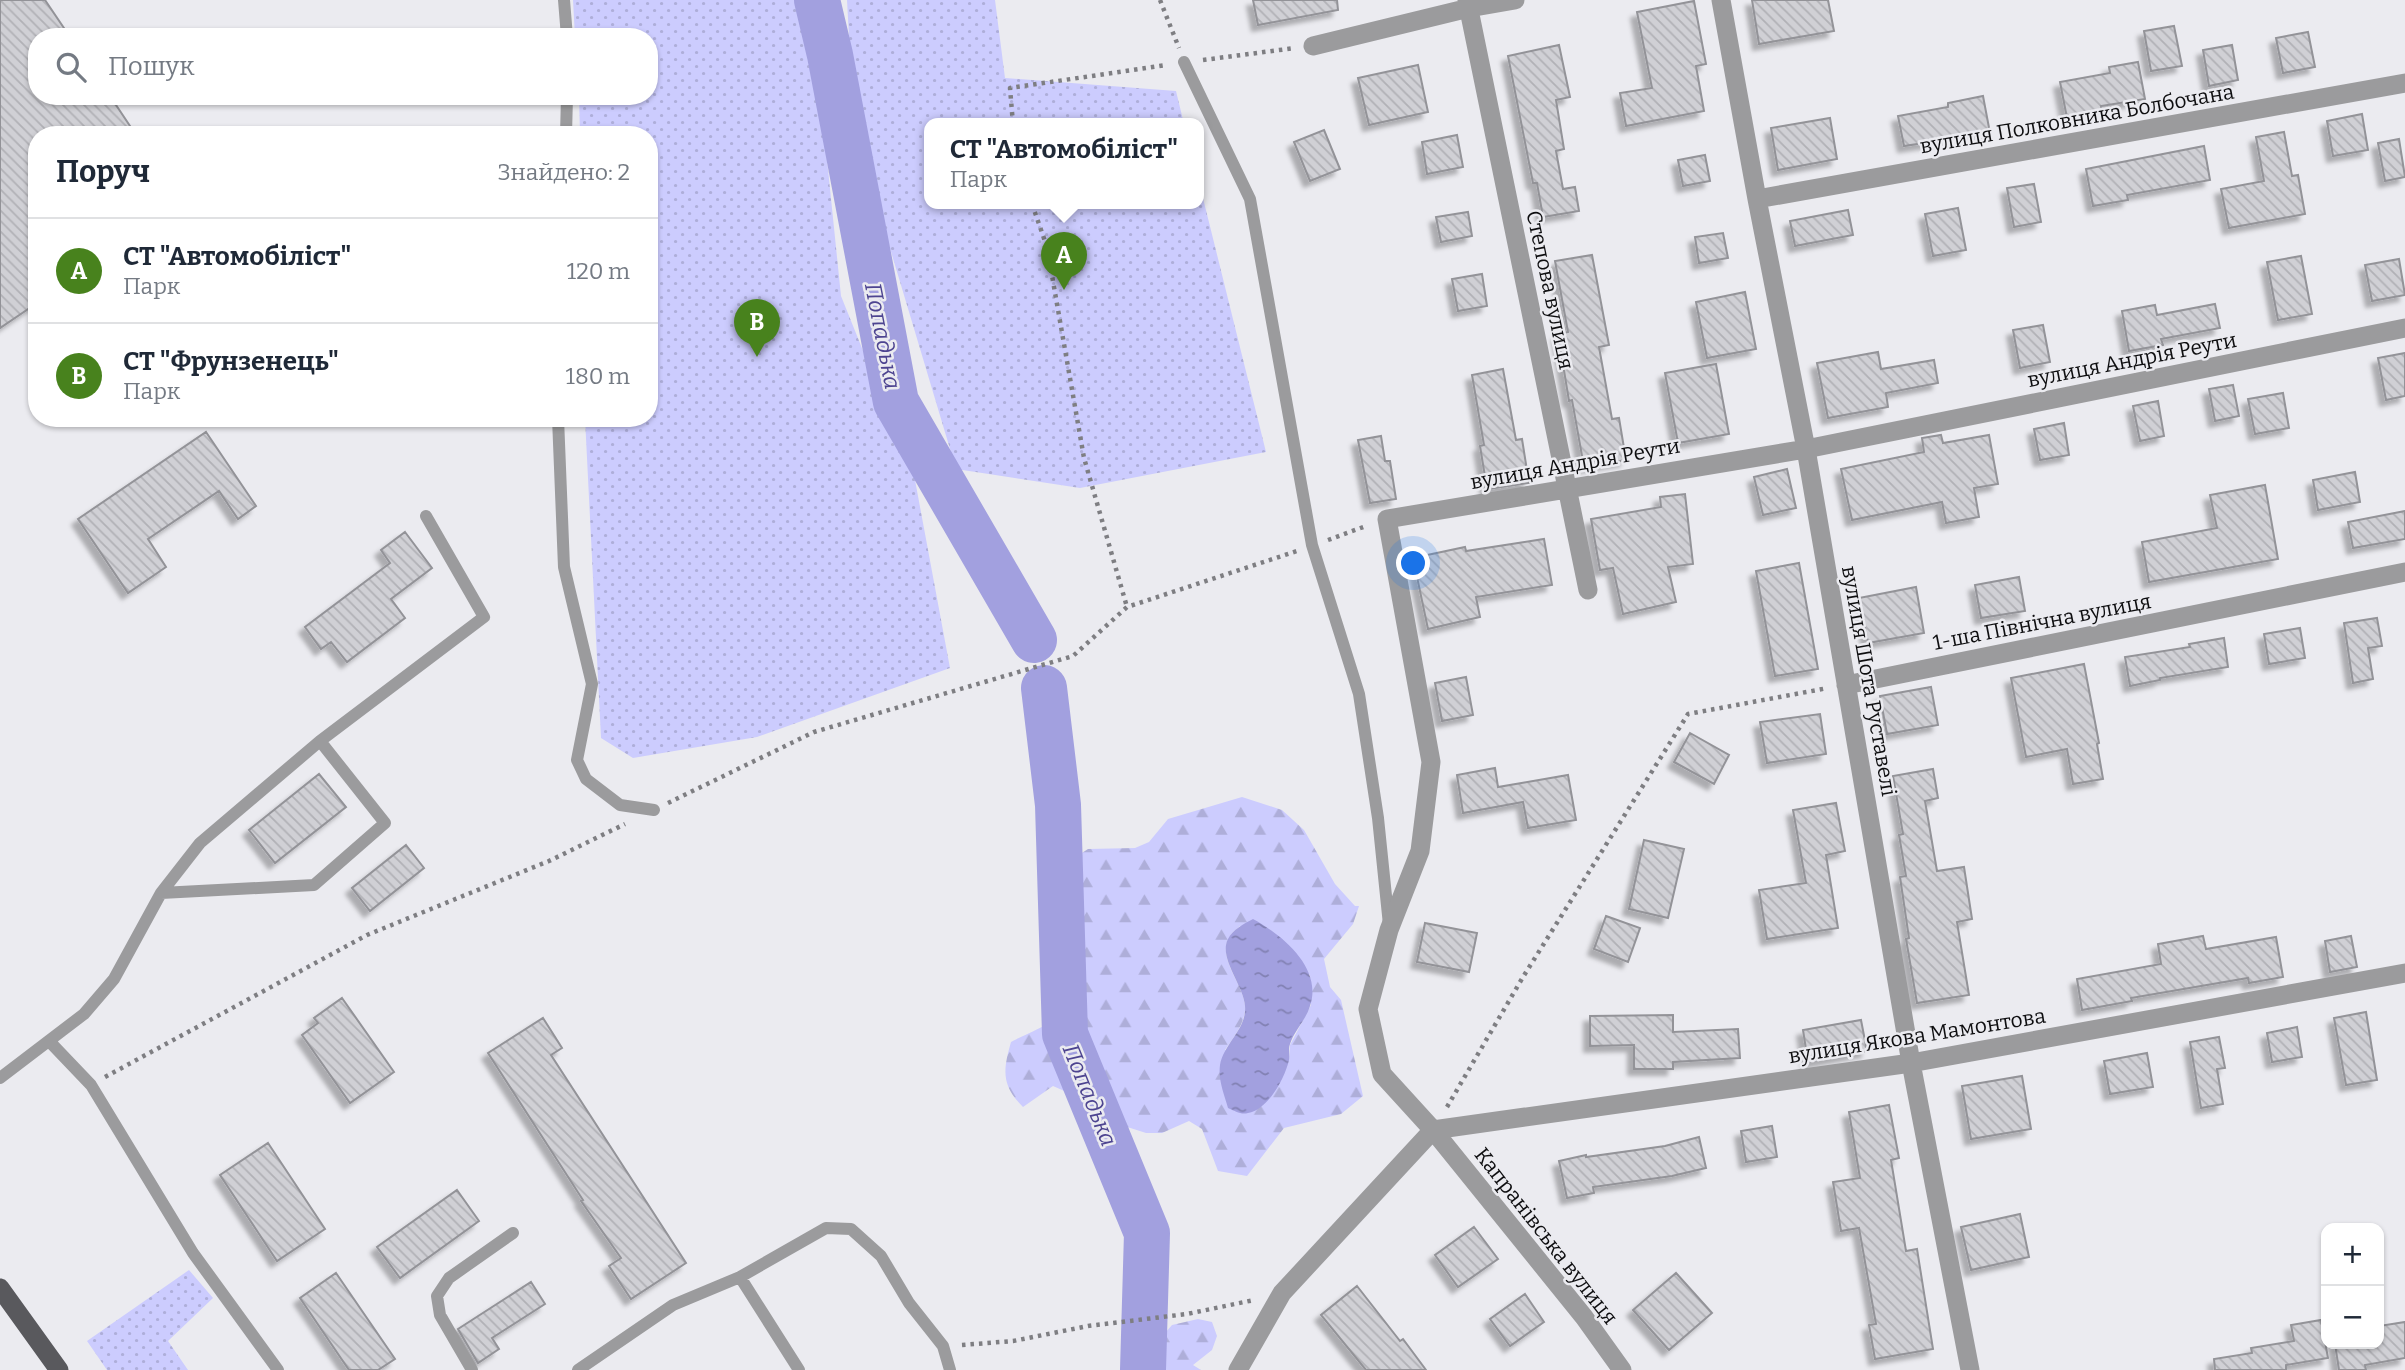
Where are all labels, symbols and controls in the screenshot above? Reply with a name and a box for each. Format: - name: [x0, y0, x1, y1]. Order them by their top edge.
- search box: [28, 28, 658, 105]
- icon: search: [52, 48, 90, 86]
- text: Пошук: [108, 51, 194, 82]
- street label: вулиця Полковника Болбочана: [1918, 78, 2237, 159]
- popup: [924, 118, 1204, 209]
- text: СТ "Автомобіліст": [950, 134, 1178, 165]
- text: Поруч: [56, 154, 150, 190]
- text: Знайдено: 2: [498, 158, 630, 186]
- text: Парк: [950, 165, 1007, 193]
- street label: Степова вулиця: [1520, 208, 1580, 372]
- pin: A: [1041, 232, 1087, 290]
- text: СТ "Автомобіліст": [123, 241, 352, 272]
- text: A: [71, 257, 87, 285]
- text: 120 m: [567, 257, 630, 285]
- text: Парк: [123, 272, 180, 300]
- water label: Попадька: [859, 280, 907, 392]
- pin: B: [734, 299, 780, 357]
- street label: вулиця Андрія Реути: [2025, 327, 2239, 393]
- text: СТ "Фрунзенець": [123, 346, 339, 377]
- text: B: [72, 362, 86, 390]
- text: 180 m: [566, 362, 630, 390]
- text: Парк: [123, 377, 180, 405]
- street label: вулиця Андрія Реути: [1468, 433, 1682, 495]
- your location: [1396, 546, 1430, 580]
- street label: вулиця Шота Руставелі: [1836, 564, 1902, 798]
- street label: 1-ша Північна вулиця: [1931, 588, 2153, 656]
- street label: вулиця Якова Мамонтова: [1787, 1003, 2048, 1069]
- water label: Попадька: [1057, 1040, 1123, 1150]
- street label: Капранівська вулиця: [1469, 1142, 1623, 1330]
- map controls: [2321, 1223, 2384, 1349]
- button: +: [2321, 1223, 2384, 1286]
- button: −: [2321, 1286, 2384, 1349]

